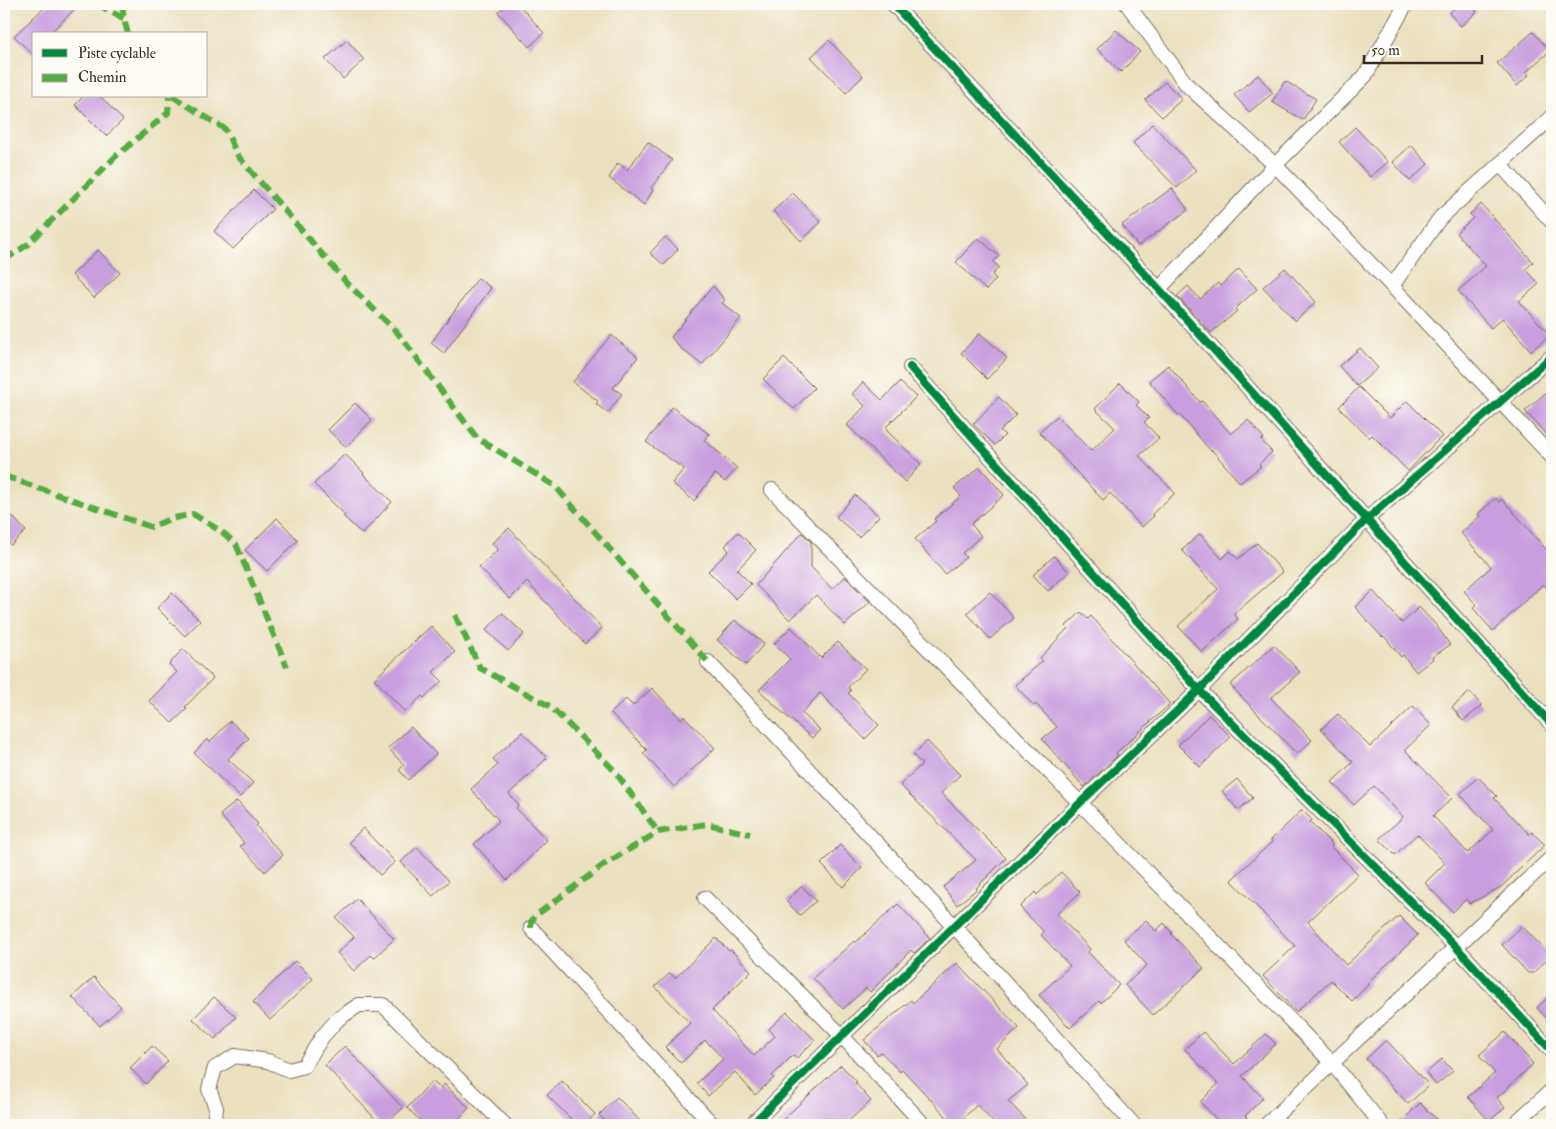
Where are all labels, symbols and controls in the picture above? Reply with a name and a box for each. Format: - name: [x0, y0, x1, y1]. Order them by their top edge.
- legend: [32, 32, 208, 98]
- scale bar: [1364, 32, 1481, 64]
- text: 50 m: [1371, 41, 1400, 60]
- text: Piste cyclable: [78, 44, 156, 63]
- text: Chemin: [78, 68, 127, 87]

